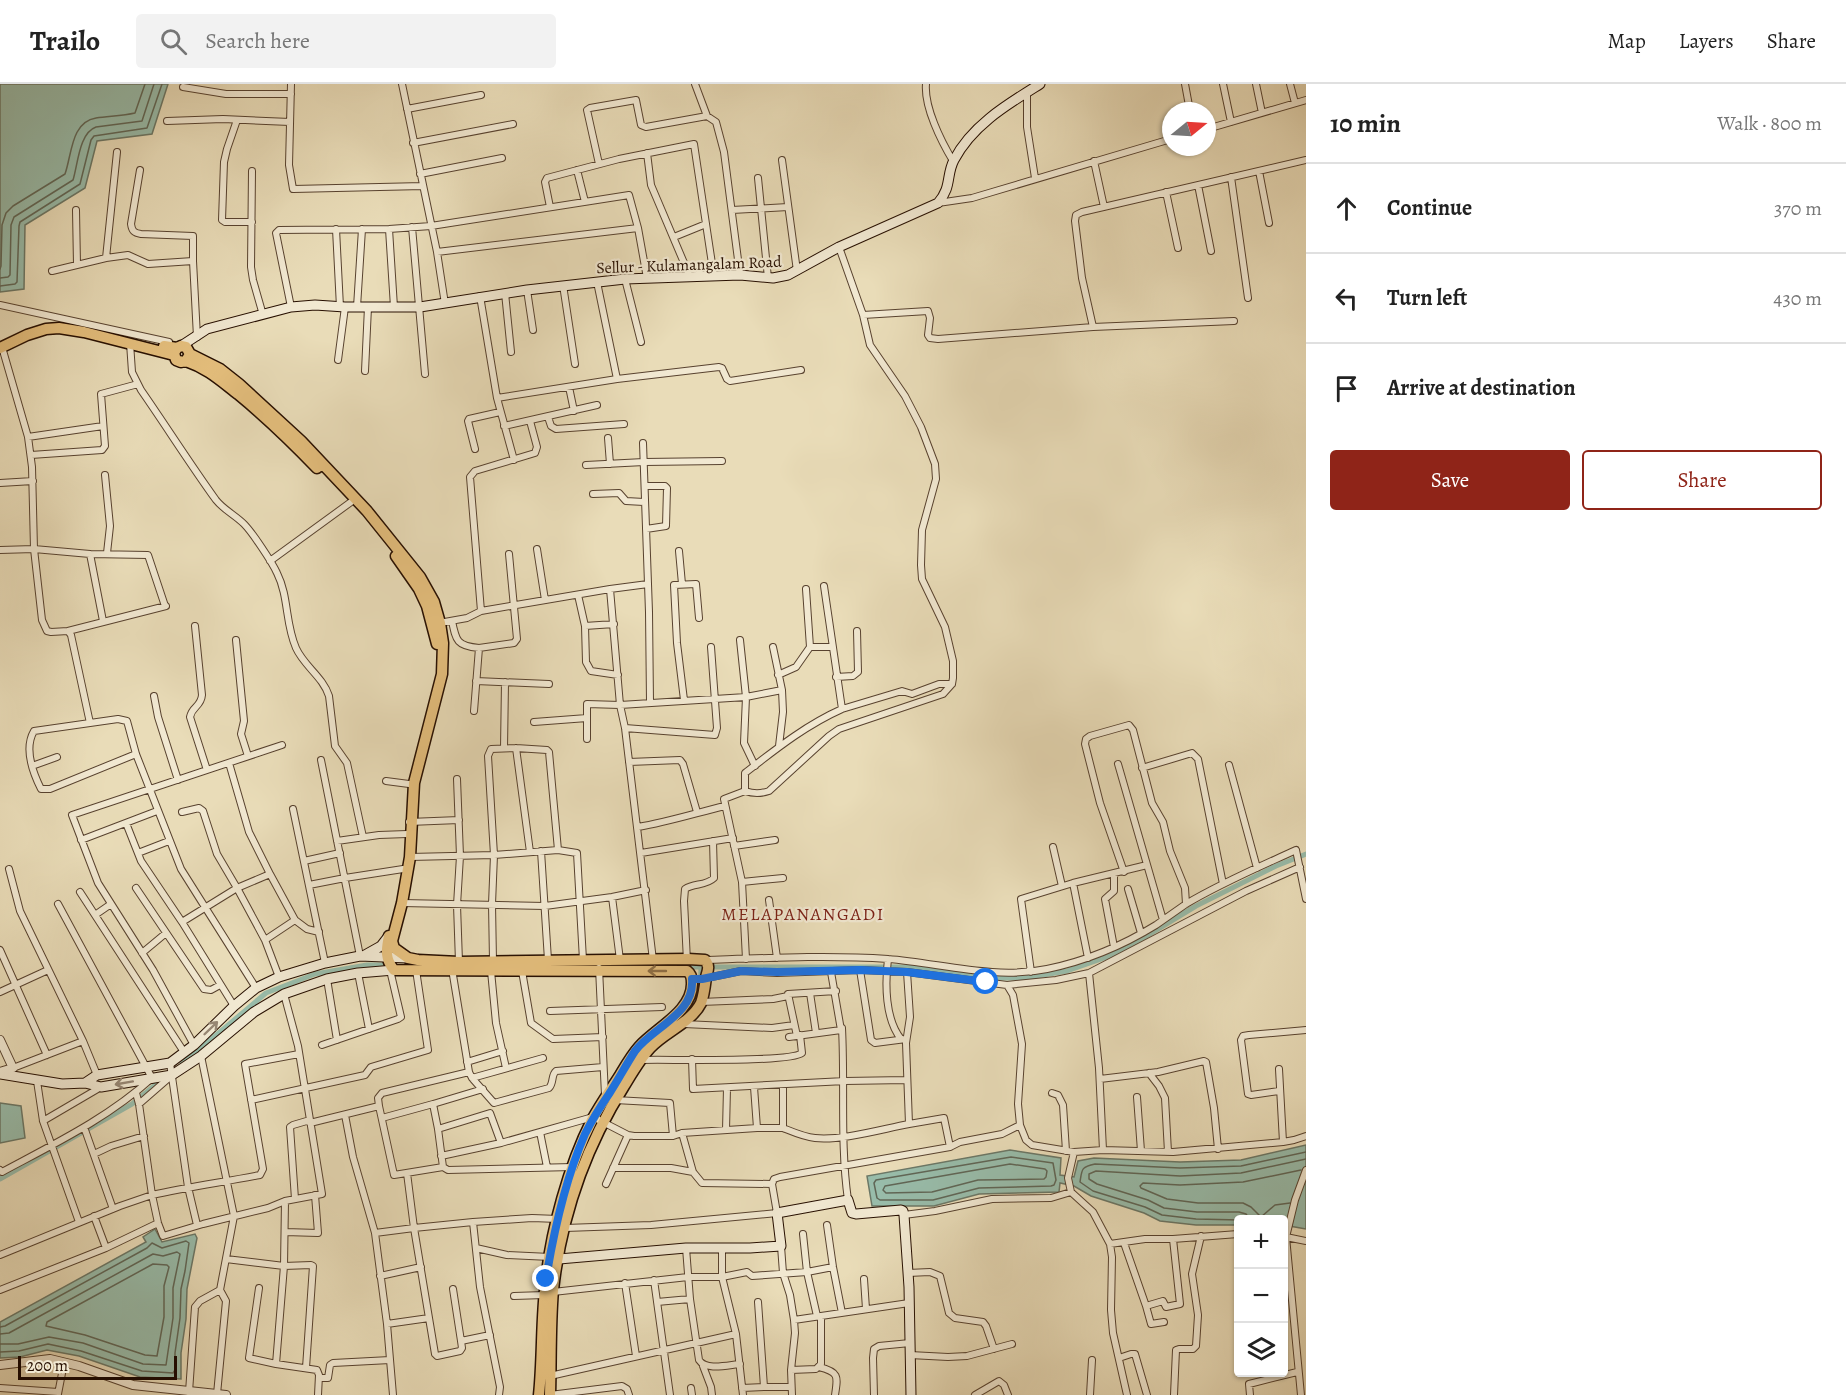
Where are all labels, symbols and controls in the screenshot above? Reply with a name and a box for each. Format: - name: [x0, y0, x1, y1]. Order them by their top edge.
- search box: [136, 14, 556, 68]
- text: Trailo: [30, 22, 100, 60]
- icon: search: [157, 25, 190, 58]
- text: Search here: [205, 26, 310, 56]
- text: Map: [1607, 27, 1646, 55]
- text: Layers: [1679, 27, 1734, 55]
- text: Share: [1767, 27, 1816, 55]
- north arrow: [1162, 102, 1216, 156]
- text: 10 min: [1330, 106, 1401, 141]
- text: Walk · 800 m: [1717, 110, 1822, 137]
- icon: ahead: [1330, 192, 1363, 225]
- text: Continue: [1387, 193, 1472, 223]
- text: 370 m: [1774, 195, 1822, 222]
- street label: Sellur - Kulamangalam Road: [596, 251, 782, 279]
- icon: left: [1330, 282, 1363, 315]
- text: Turn left: [1387, 283, 1467, 313]
- text: 430 m: [1773, 285, 1822, 312]
- icon: arrive: [1330, 372, 1363, 405]
- text: Arrive at destination: [1387, 373, 1576, 403]
- button: Save: [1330, 450, 1570, 510]
- button: Share: [1582, 450, 1822, 510]
- district label: MELAPANANGADI: [721, 902, 885, 926]
- one-way arrow: [647, 965, 667, 977]
- route start: [972, 968, 998, 994]
- one-way arrow: [203, 1021, 218, 1035]
- one-way arrow: [115, 1078, 135, 1089]
- map controls: [1234, 1215, 1288, 1377]
- button: +: [1234, 1215, 1288, 1269]
- route end: [532, 1265, 558, 1291]
- button: −: [1234, 1269, 1288, 1323]
- button: layers: [1234, 1323, 1288, 1377]
- scale bar: [18, 1353, 177, 1380]
- text: 200 m: [27, 1355, 68, 1377]

